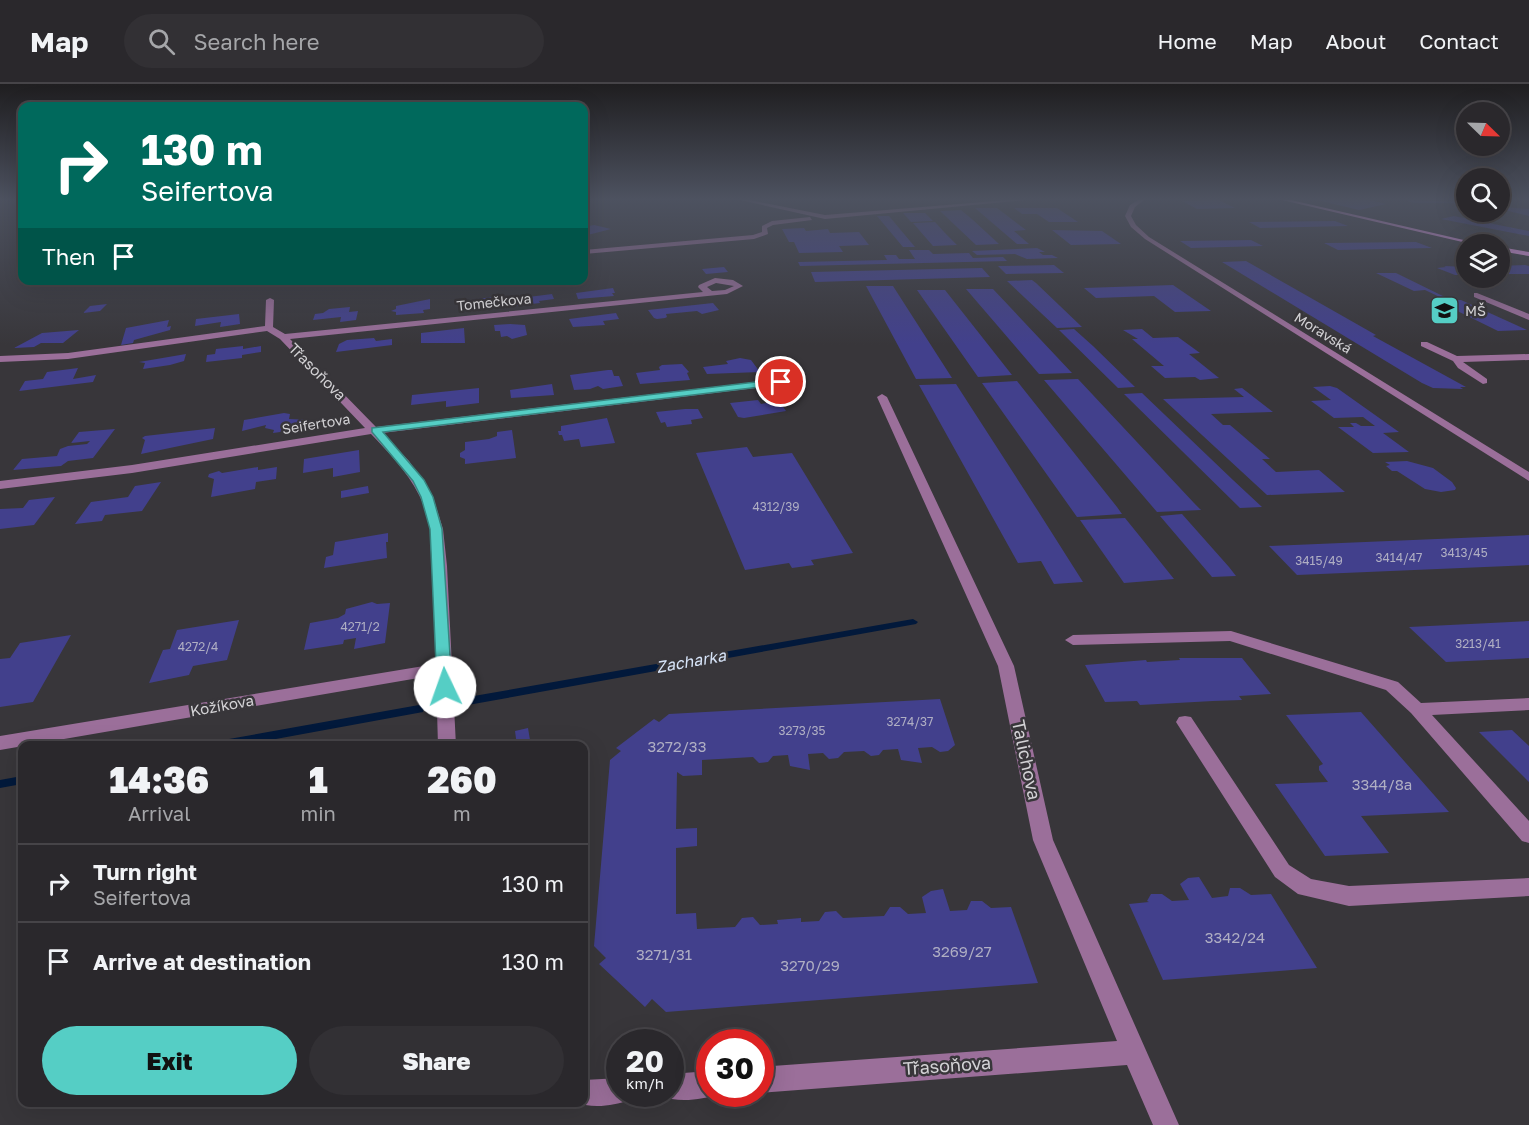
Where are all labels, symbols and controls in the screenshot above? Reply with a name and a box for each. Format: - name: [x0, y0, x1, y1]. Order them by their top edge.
- search box: [124, 14, 544, 68]
- text: Map: [30, 25, 88, 58]
- icon: search: [145, 25, 178, 58]
- text: Search here: [193, 28, 319, 55]
- text: Home: [1157, 28, 1217, 54]
- text: Map: [1250, 28, 1293, 54]
- text: About: [1326, 28, 1386, 54]
- text: Contact: [1419, 28, 1499, 54]
- north arrow: [1456, 102, 1510, 156]
- map controls: [1456, 102, 1510, 288]
- text: 130 m: [141, 124, 263, 174]
- icon: right: [42, 126, 120, 204]
- button: search: [1456, 168, 1510, 222]
- text: Seifertova: [141, 175, 274, 207]
- button: layers: [1456, 234, 1510, 288]
- icon: arrive: [107, 240, 140, 273]
- text: Then: [42, 243, 95, 270]
- street label: Tomečkova: [456, 289, 532, 314]
- school or university icon: MŠ: [1428, 295, 1460, 327]
- place label: MŠ: [1465, 302, 1486, 319]
- street label: Moravská: [1291, 308, 1355, 357]
- street label: Třasoňova: [285, 339, 350, 404]
- pin: [755, 356, 806, 407]
- icon: arrive: [764, 365, 797, 398]
- street label: Seifertova: [281, 410, 351, 437]
- house number: 4312/39: [752, 499, 800, 514]
- house number: 3413/45: [1440, 545, 1488, 560]
- house number: 3414/47: [1376, 550, 1422, 565]
- house number: 3415/49: [1295, 553, 1343, 568]
- house number: 4271/2: [340, 619, 380, 634]
- house number: 3213/41: [1455, 636, 1501, 651]
- house number: 4272/4: [178, 639, 218, 654]
- water label: Zacharka: [655, 645, 728, 677]
- position arrow: [413, 655, 477, 719]
- street label: Kožíkova: [189, 691, 255, 719]
- house number: 3274/37: [887, 714, 933, 729]
- street label: Talichova: [1008, 718, 1046, 802]
- house number: 3273/35: [778, 723, 826, 738]
- house number: 3272/33: [648, 737, 706, 755]
- text: 14:36: [109, 758, 209, 801]
- text: 1: [309, 758, 328, 801]
- text: 260: [427, 758, 497, 801]
- house number: 3344/8a: [1352, 775, 1412, 793]
- text: Arrival: [128, 801, 191, 825]
- text: min: [300, 801, 336, 825]
- text: m: [453, 801, 471, 825]
- text: Turn right: [93, 858, 197, 885]
- icon: right: [42, 867, 75, 900]
- text: 130 m: [502, 870, 564, 897]
- text: Seifertova: [93, 885, 191, 909]
- house number: 3342/24: [1205, 928, 1265, 946]
- house number: 3269/27: [932, 942, 992, 960]
- icon: arrive: [42, 945, 75, 978]
- house number: 3271/31: [636, 945, 692, 963]
- text: Arrive at destination: [93, 948, 311, 975]
- text: 130 m: [502, 948, 564, 975]
- house number: 3270/29: [780, 956, 840, 974]
- button: Exit: [42, 1026, 297, 1095]
- button: Share: [309, 1026, 564, 1095]
- speed limit sign: 30: [696, 1029, 774, 1107]
- text: 20: [626, 1043, 664, 1079]
- street label: Třasoňova: [902, 1051, 992, 1079]
- text: km/h: [626, 1074, 664, 1092]

